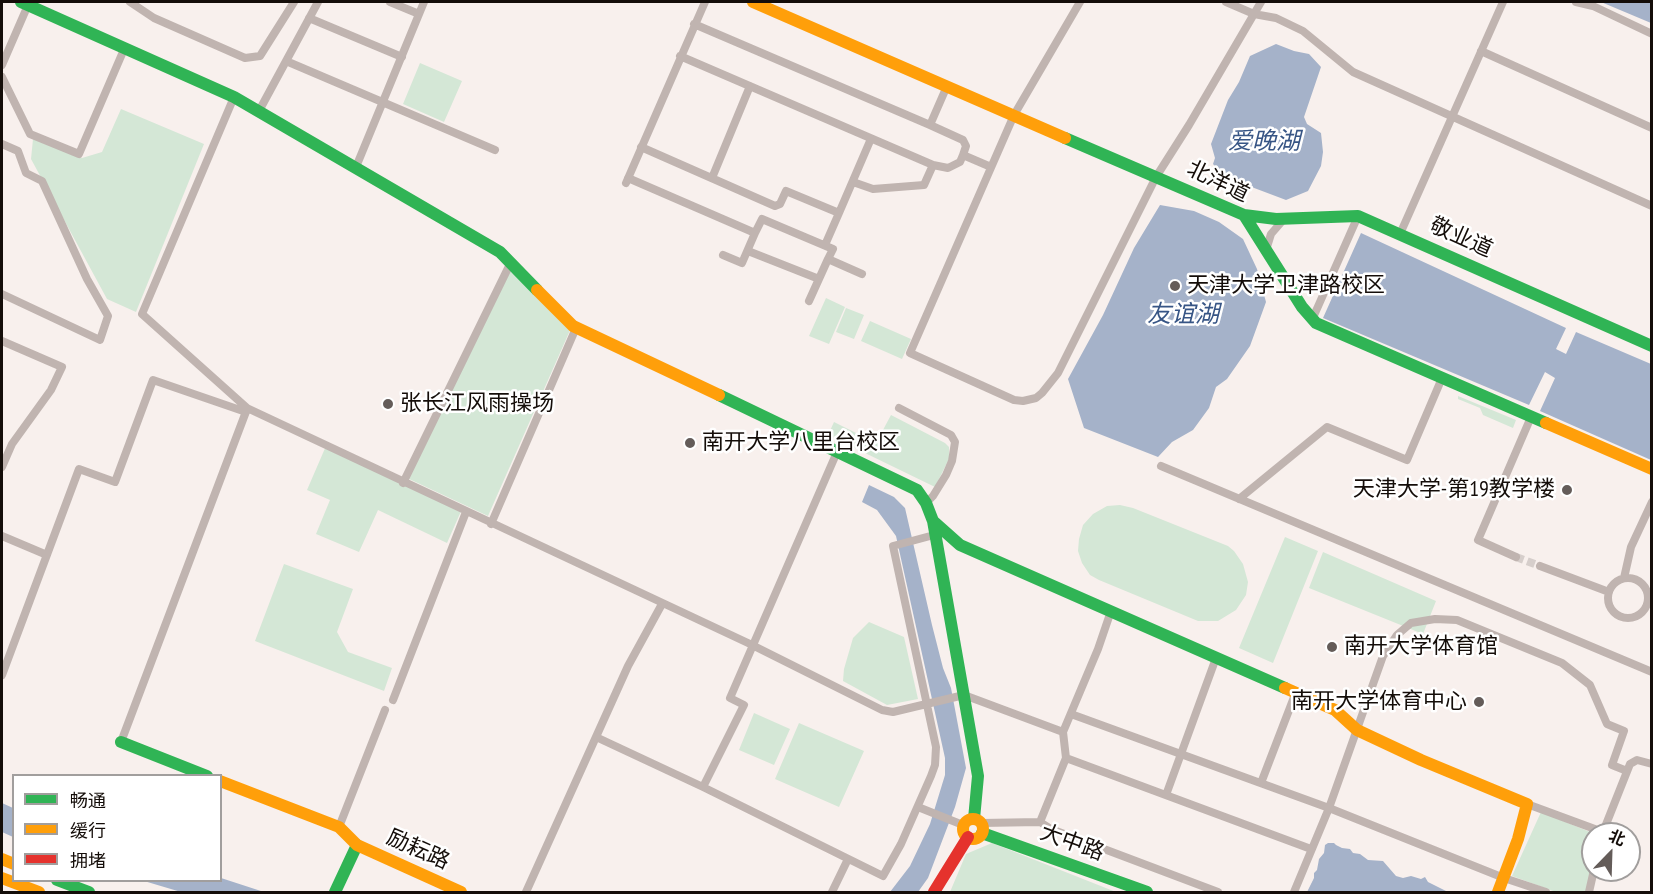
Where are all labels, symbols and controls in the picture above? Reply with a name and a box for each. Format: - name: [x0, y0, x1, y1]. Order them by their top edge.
- water label: 爱晚湖: [1228, 128, 1300, 156]
- street label: 北洋道: [1183, 156, 1253, 208]
- street label: 敬业道: [1425, 213, 1497, 263]
- place label: 天津大学卫津路校区: [1187, 273, 1385, 299]
- marker: 天津大学卫津路校区: [1168, 279, 1182, 293]
- water label: 友谊湖: [1147, 301, 1219, 329]
- place label: 张长江风雨操场: [400, 391, 554, 417]
- marker: 张长江风雨操场: [381, 397, 395, 411]
- place label: 南开大学八里台校区: [702, 430, 900, 456]
- marker: 南开大学八里台校区: [683, 436, 697, 450]
- place label: 天津大学-第19教学楼: [1353, 477, 1555, 503]
- marker: 天津大学-第19教学楼: [1560, 483, 1574, 497]
- place label: 南开大学体育馆: [1344, 634, 1498, 660]
- marker: 南开大学体育馆: [1325, 640, 1339, 654]
- place label: 南开大学体育中心: [1291, 689, 1467, 715]
- marker: 南开大学体育中心: [1472, 695, 1486, 709]
- legend: [12, 774, 222, 882]
- text: 畅通: [70, 789, 106, 812]
- text: 缓行: [70, 819, 106, 842]
- street label: 大中路: [1036, 819, 1108, 867]
- north arrow: [1581, 822, 1641, 882]
- street label: 励耘路: [382, 825, 454, 875]
- text: 北: [1606, 825, 1629, 850]
- text: 拥堵: [70, 849, 106, 872]

